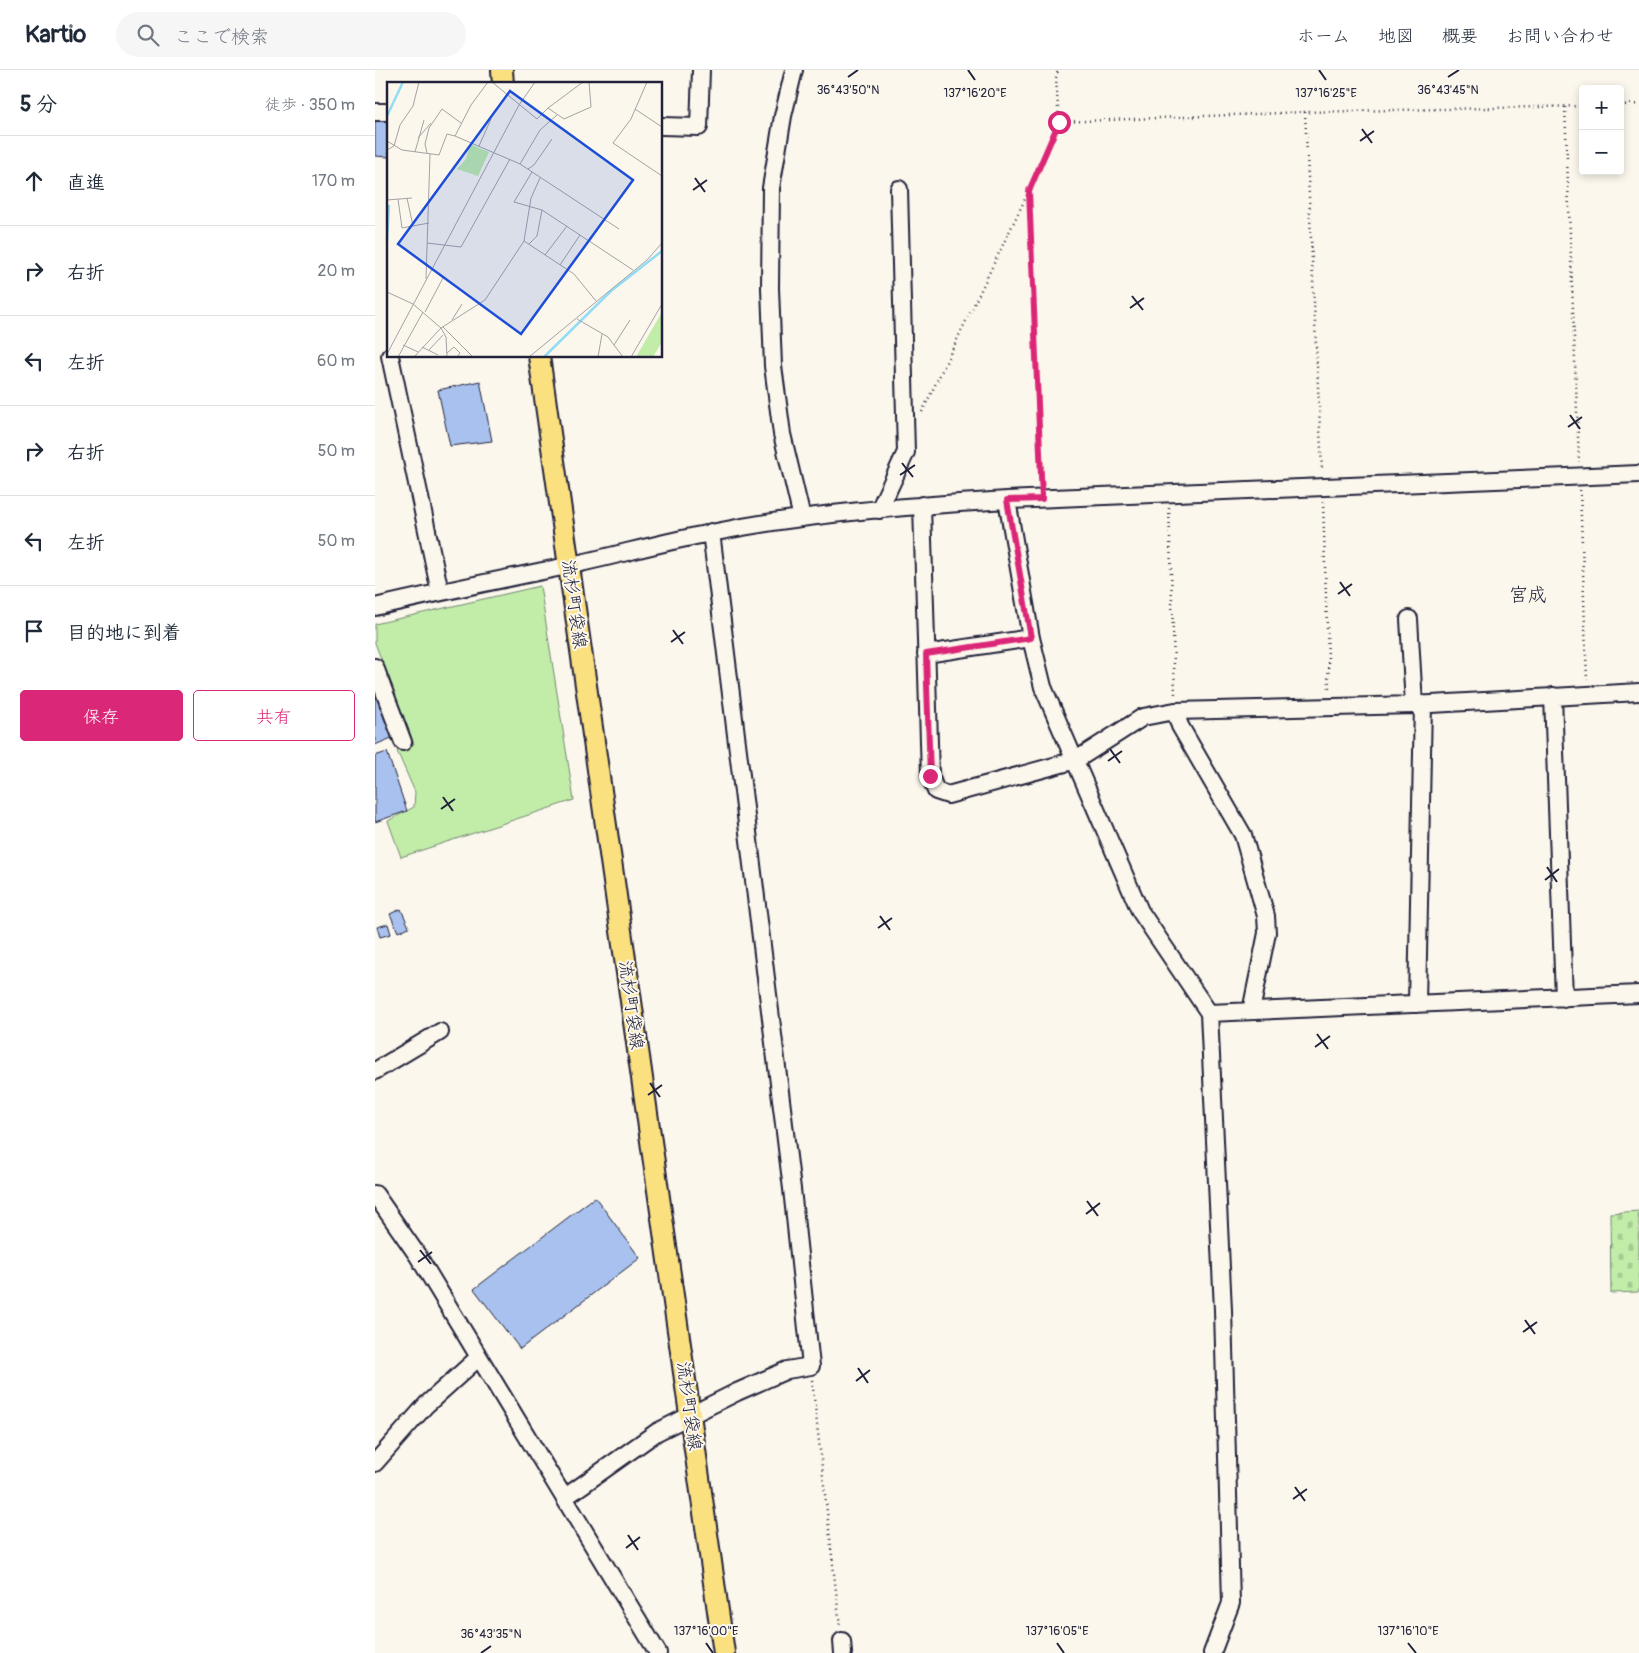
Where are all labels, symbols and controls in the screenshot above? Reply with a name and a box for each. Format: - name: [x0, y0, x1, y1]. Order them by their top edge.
- search box: [116, 12, 466, 57]
- text: Kartio: [25, 20, 86, 49]
- icon: search: [134, 21, 162, 49]
- text: ここで検索: [174, 25, 269, 49]
- text: ホーム: [1297, 25, 1350, 48]
- text: 地図: [1378, 25, 1414, 48]
- text: 概要: [1442, 25, 1478, 48]
- text: お問い合わせ: [1506, 25, 1614, 48]
- inset map: [387, 82, 663, 358]
- text: 36°43'50"N: [817, 83, 879, 98]
- text: 36°43'45"N: [1417, 83, 1479, 98]
- map controls: [1579, 85, 1624, 175]
- button: +: [1579, 85, 1624, 130]
- text: 137°16'20"E: [943, 86, 1007, 101]
- text: 137°16'25"E: [1295, 86, 1357, 101]
- text: 5 分: [20, 91, 57, 118]
- text: 徒歩 · 350 m: [265, 95, 355, 115]
- route start: [1048, 111, 1071, 134]
- button: −: [1579, 130, 1624, 175]
- icon: ahead: [20, 167, 48, 195]
- text: 直進: [67, 171, 105, 195]
- text: 170 m: [312, 171, 355, 191]
- icon: right: [20, 257, 48, 285]
- text: 右折: [67, 261, 105, 285]
- text: 20 m: [317, 261, 355, 281]
- icon: left: [20, 347, 48, 375]
- text: 左折: [67, 351, 105, 375]
- text: 60 m: [317, 351, 355, 371]
- icon: right: [20, 437, 48, 465]
- text: 右折: [67, 441, 105, 465]
- text: 50 m: [318, 441, 355, 461]
- icon: left: [20, 527, 48, 555]
- text: 左折: [67, 531, 105, 555]
- text: 50 m: [318, 531, 355, 551]
- street label: 流杉町袋線: [556, 558, 592, 650]
- district label: 宮成: [1509, 583, 1547, 607]
- icon: arrive: [20, 617, 48, 645]
- text: 目的地に到着: [67, 621, 181, 645]
- button: 保存: [20, 690, 183, 741]
- button: 共有: [193, 690, 355, 741]
- route end: [919, 765, 942, 788]
- street label: 流杉町袋線: [613, 959, 649, 1051]
- street label: 流杉町袋線: [671, 1360, 707, 1452]
- text: 137°16'00"E: [674, 1624, 738, 1639]
- text: 137°16'05"E: [1026, 1624, 1088, 1639]
- text: 137°16'10"E: [1377, 1624, 1439, 1639]
- text: 36°43'35"N: [460, 1627, 522, 1642]

